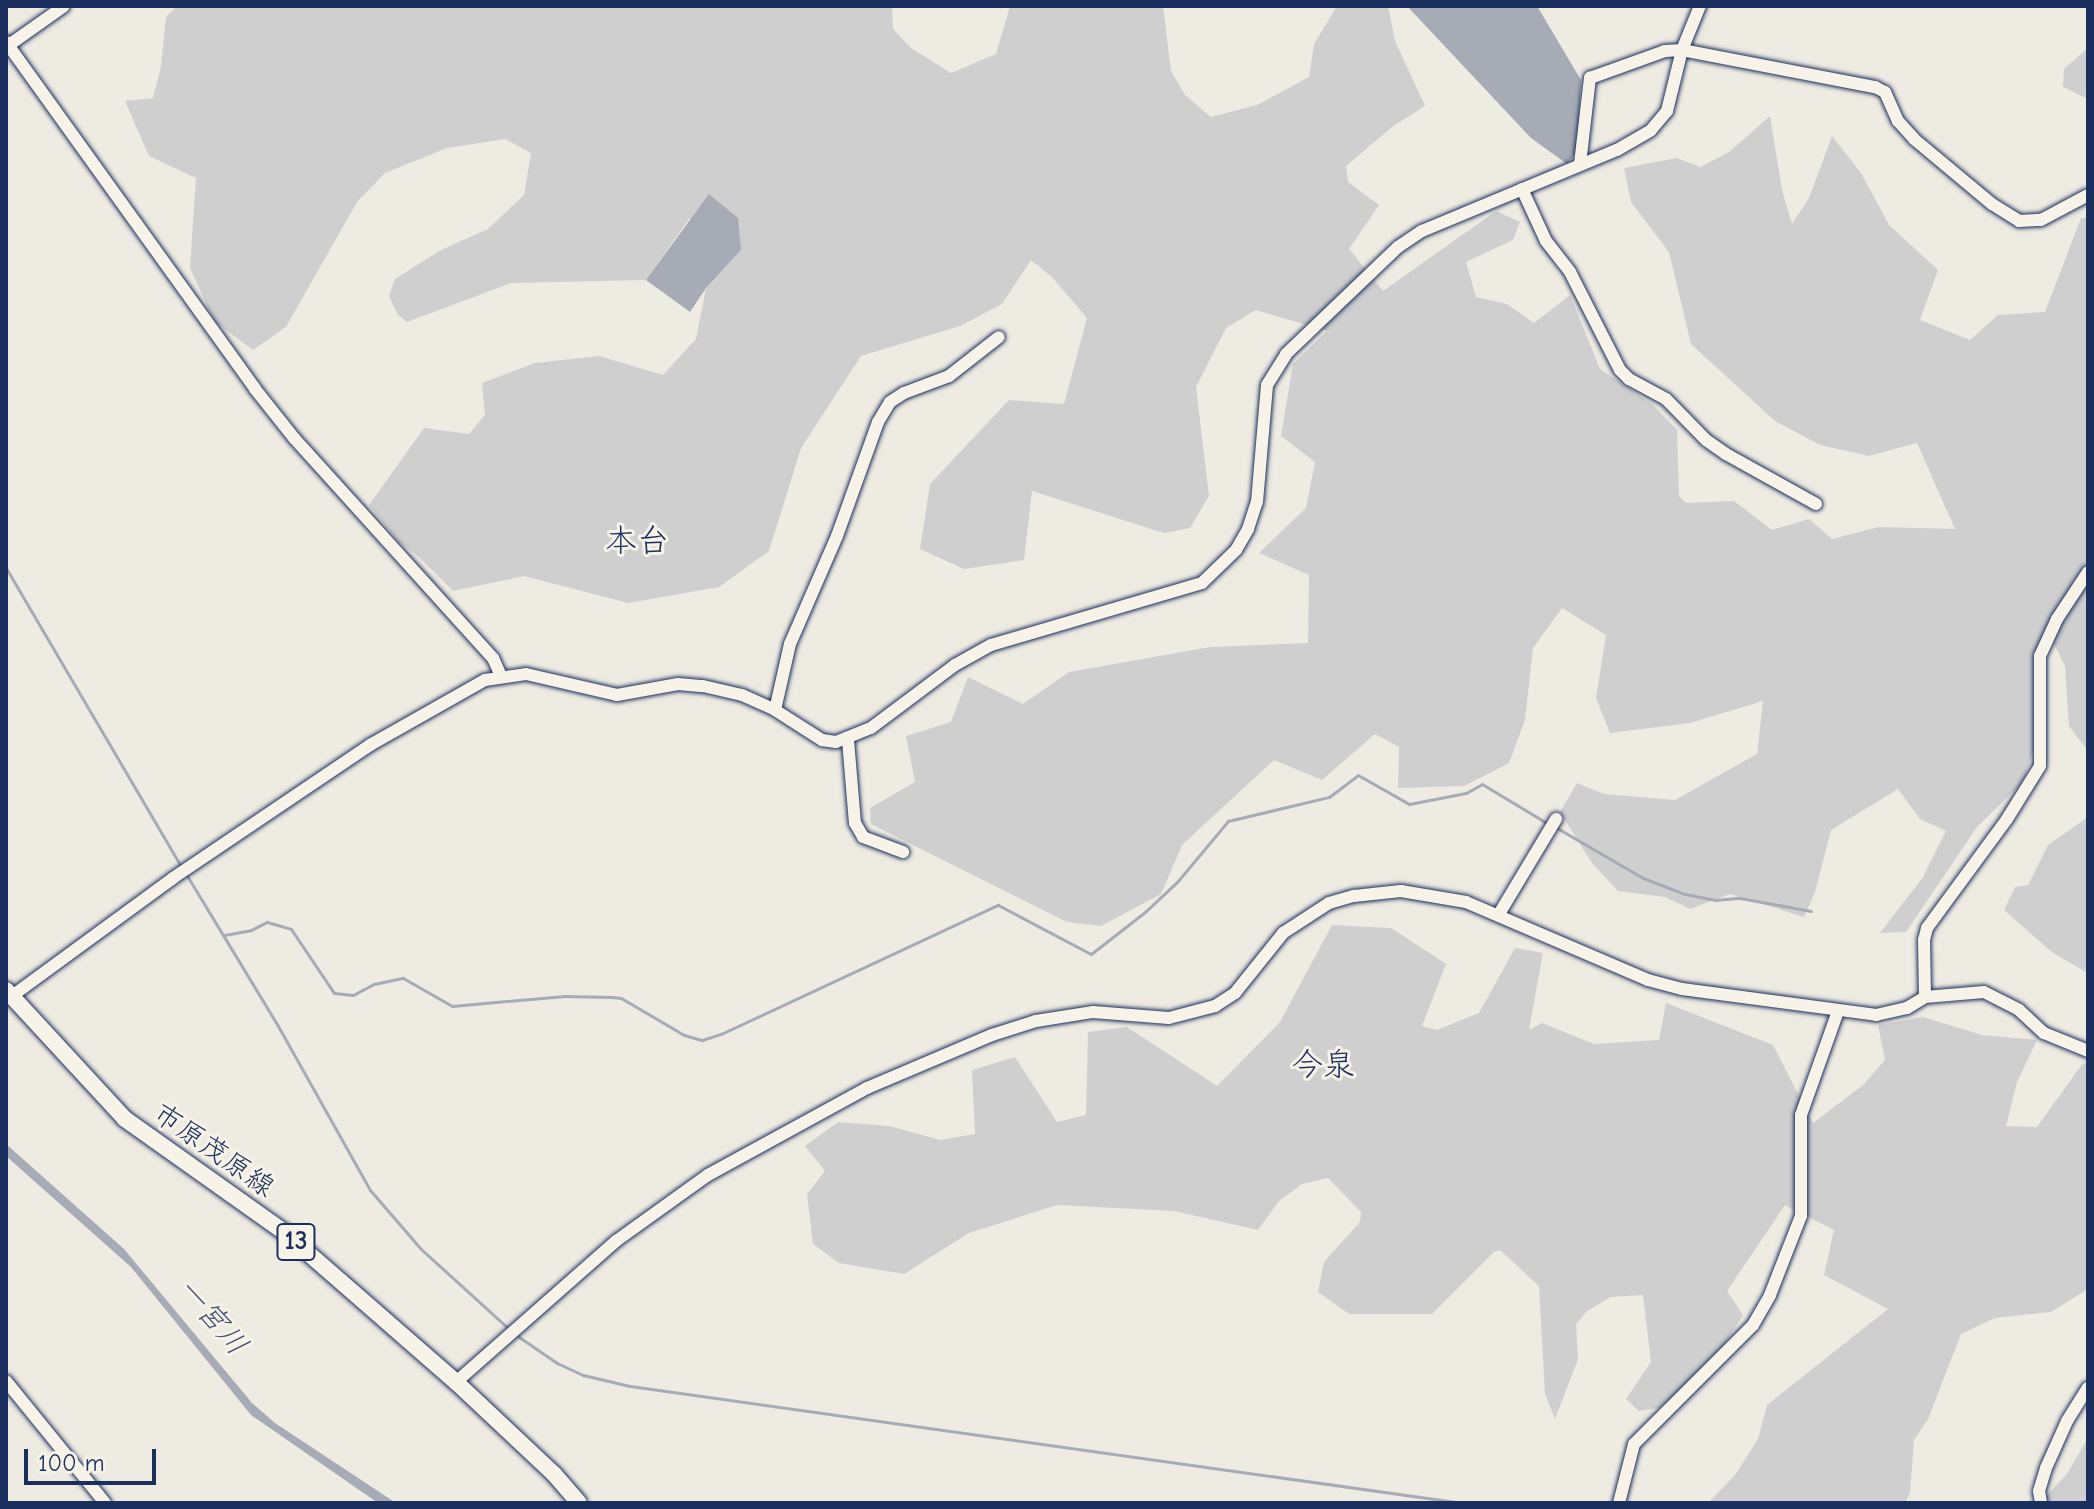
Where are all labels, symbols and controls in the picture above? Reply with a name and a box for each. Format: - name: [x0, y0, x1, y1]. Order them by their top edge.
- district label: 本台: [605, 522, 669, 560]
- district label: 今泉: [1291, 1046, 1355, 1084]
- street label: 市原茂原線: [147, 1096, 281, 1204]
- road number: 13: [276, 1220, 316, 1264]
- water label: 一宮川: [169, 1271, 255, 1363]
- scale bar: [28, 1433, 160, 1483]
- text: 100 m: [38, 1449, 105, 1477]

